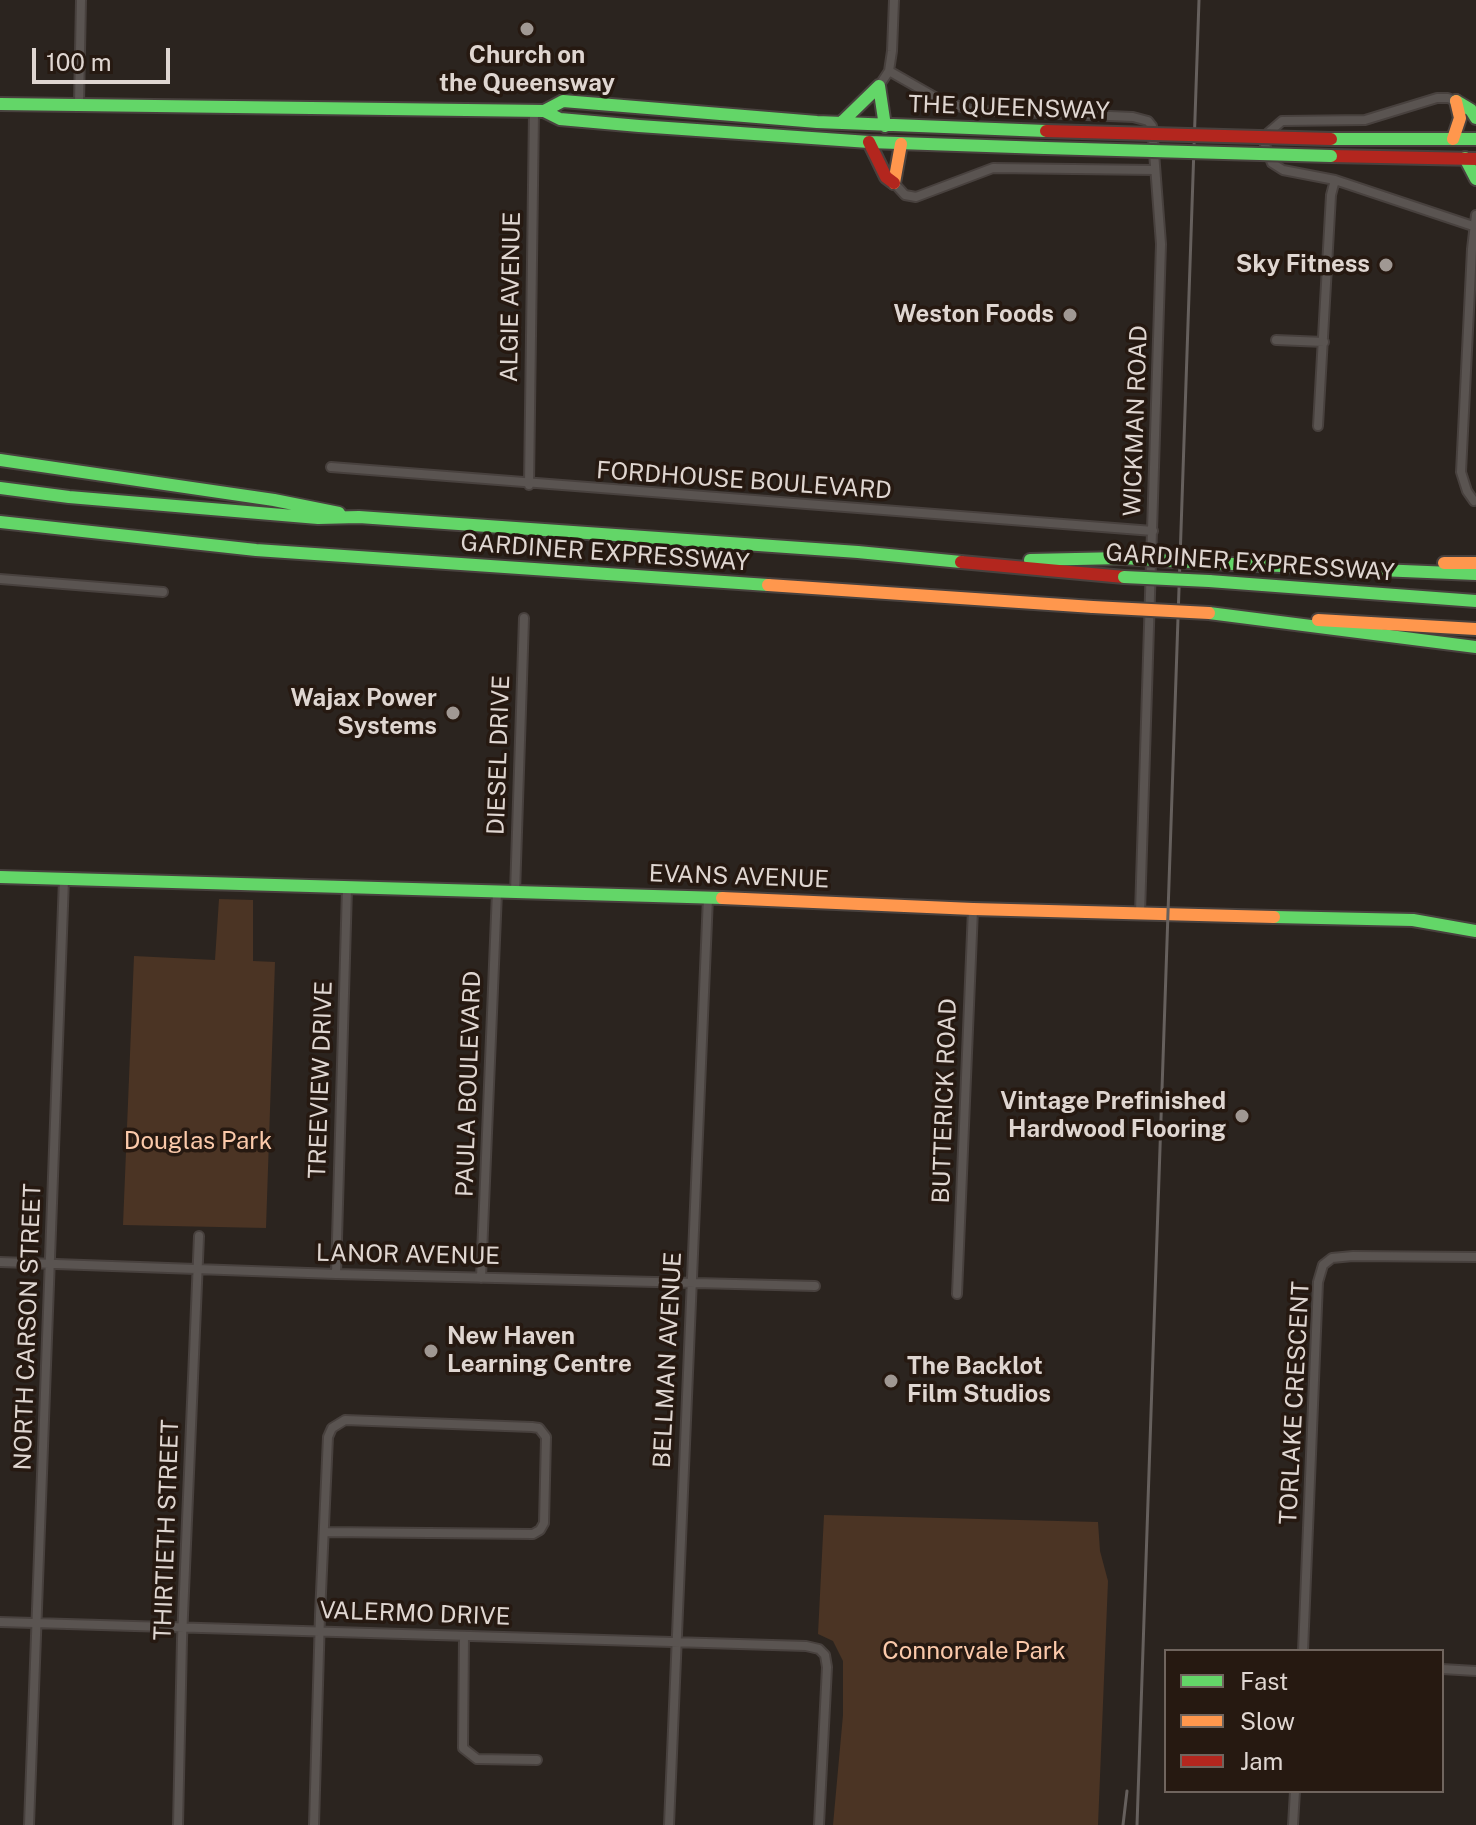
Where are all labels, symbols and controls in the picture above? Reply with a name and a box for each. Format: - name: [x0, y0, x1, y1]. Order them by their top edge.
- marker: Church on the Queensway: [518, 20, 536, 38]
- scale bar: [36, 32, 174, 82]
- place label: Church on the Queensway: [439, 42, 615, 98]
- text: 100 m: [46, 48, 112, 76]
- street label: THE QUEENSWAY: [908, 90, 1110, 126]
- street label: ALGIE AVENUE: [495, 211, 527, 383]
- place label: Sky Fitness: [1236, 251, 1370, 279]
- marker: Sky Fitness: [1377, 256, 1395, 274]
- place label: Weston Foods: [894, 301, 1054, 329]
- marker: Weston Foods: [1061, 306, 1079, 324]
- street label: WICKMAN ROAD: [1118, 325, 1154, 517]
- street label: FORDHOUSE BOULEVARD: [595, 456, 893, 506]
- street label: GARDINER EXPRESSWAY: [459, 529, 751, 577]
- street label: GARDINER EXPRESSWAY: [1104, 539, 1396, 587]
- street label: DIESEL DRIVE: [482, 675, 516, 835]
- place label: Wajax Power Systems: [291, 685, 437, 741]
- marker: Wajax Power Systems: [444, 704, 462, 722]
- street label: EVANS AVENUE: [648, 859, 830, 895]
- street label: PAULA BOULEVARD: [451, 970, 487, 1198]
- street label: TREEVIEW DRIVE: [303, 981, 339, 1179]
- street label: BUTTERICK ROAD: [927, 998, 963, 1204]
- place label: Vintage Prefinished Hardwood Flooring: [1000, 1088, 1226, 1144]
- marker: Vintage Prefinished Hardwood Flooring: [1233, 1107, 1251, 1125]
- park label: Douglas Park: [124, 1128, 272, 1156]
- street label: NORTH CARSON STREET: [9, 1183, 47, 1471]
- street label: LANOR AVENUE: [316, 1239, 500, 1271]
- street label: BELLMAN AVENUE: [648, 1251, 688, 1469]
- street label: TORLAKE CRESCENT: [1274, 1281, 1316, 1525]
- place label: New Haven Learning Centre: [447, 1323, 632, 1379]
- marker: New Haven Learning Centre: [422, 1342, 440, 1360]
- place label: The Backlot Film Studios: [907, 1353, 1051, 1409]
- marker: The Backlot Film Studios: [882, 1372, 900, 1390]
- street label: THIRTIETH STREET: [149, 1419, 185, 1641]
- street label: VALERMO DRIVE: [319, 1596, 511, 1632]
- park label: Connorvale Park: [882, 1638, 1066, 1666]
- legend: [1164, 1649, 1444, 1793]
- text: Fast: [1240, 1667, 1288, 1695]
- text: Slow: [1240, 1707, 1295, 1735]
- text: Jam: [1240, 1747, 1283, 1775]

